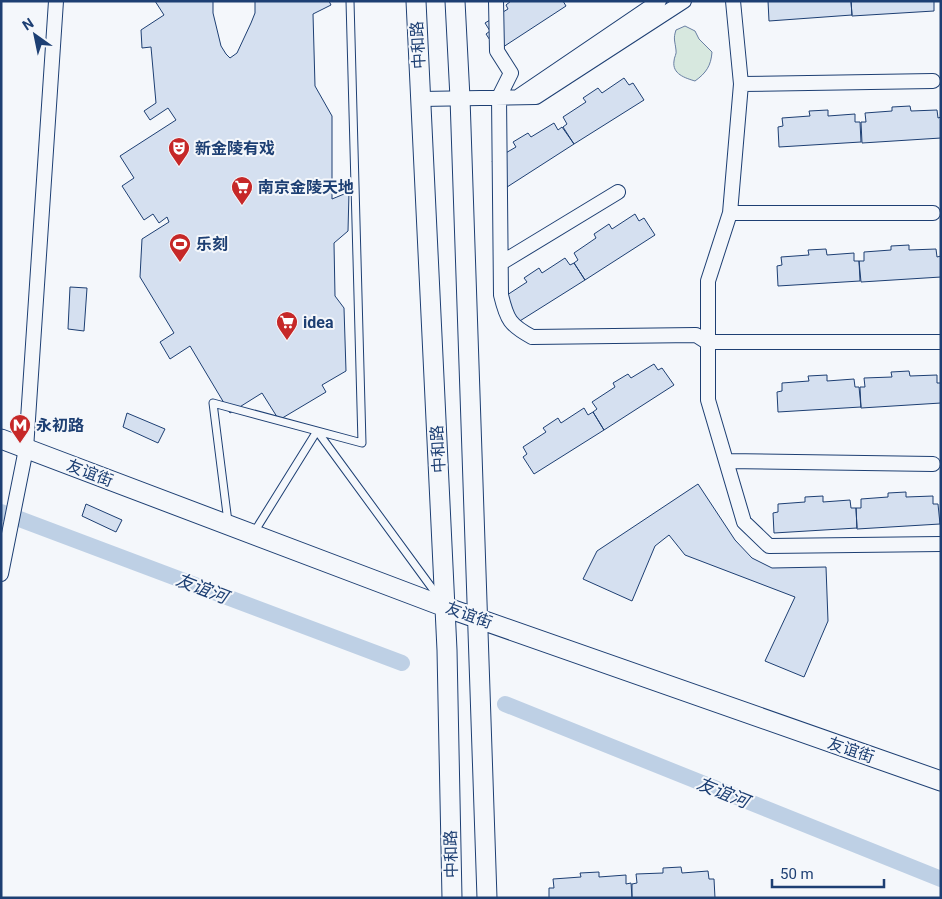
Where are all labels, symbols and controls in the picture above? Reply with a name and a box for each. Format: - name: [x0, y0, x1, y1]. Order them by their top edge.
- north arrow: [10, 10, 60, 60]
- text: N: [19, 15, 36, 34]
- street label: 中和路: [407, 21, 429, 69]
- theatre icon: 新金陵有戏: [167, 136, 191, 167]
- place label: 新金陵有戏: [195, 139, 275, 158]
- supermarket icon: 南京金陵天地: [230, 175, 254, 206]
- place label: 南京金陵天地: [258, 178, 354, 197]
- sports icon: 乐刻: [168, 232, 192, 263]
- place label: 乐刻: [196, 235, 228, 254]
- supermarket icon: idea: [275, 310, 299, 341]
- place label: idea: [303, 313, 334, 332]
- metro station icon: 永初路: [8, 413, 32, 444]
- place label: 永初路: [36, 416, 84, 435]
- street label: 中和路: [427, 425, 449, 473]
- street label: 友谊街: [64, 456, 116, 490]
- water label: 友谊河: [173, 569, 234, 609]
- street label: 友谊街: [443, 598, 495, 632]
- street label: 友谊街: [825, 733, 877, 767]
- water label: 友谊河: [694, 772, 755, 813]
- street label: 中和路: [441, 830, 461, 878]
- scale bar: [772, 856, 884, 888]
- text: 50 m: [780, 865, 814, 883]

